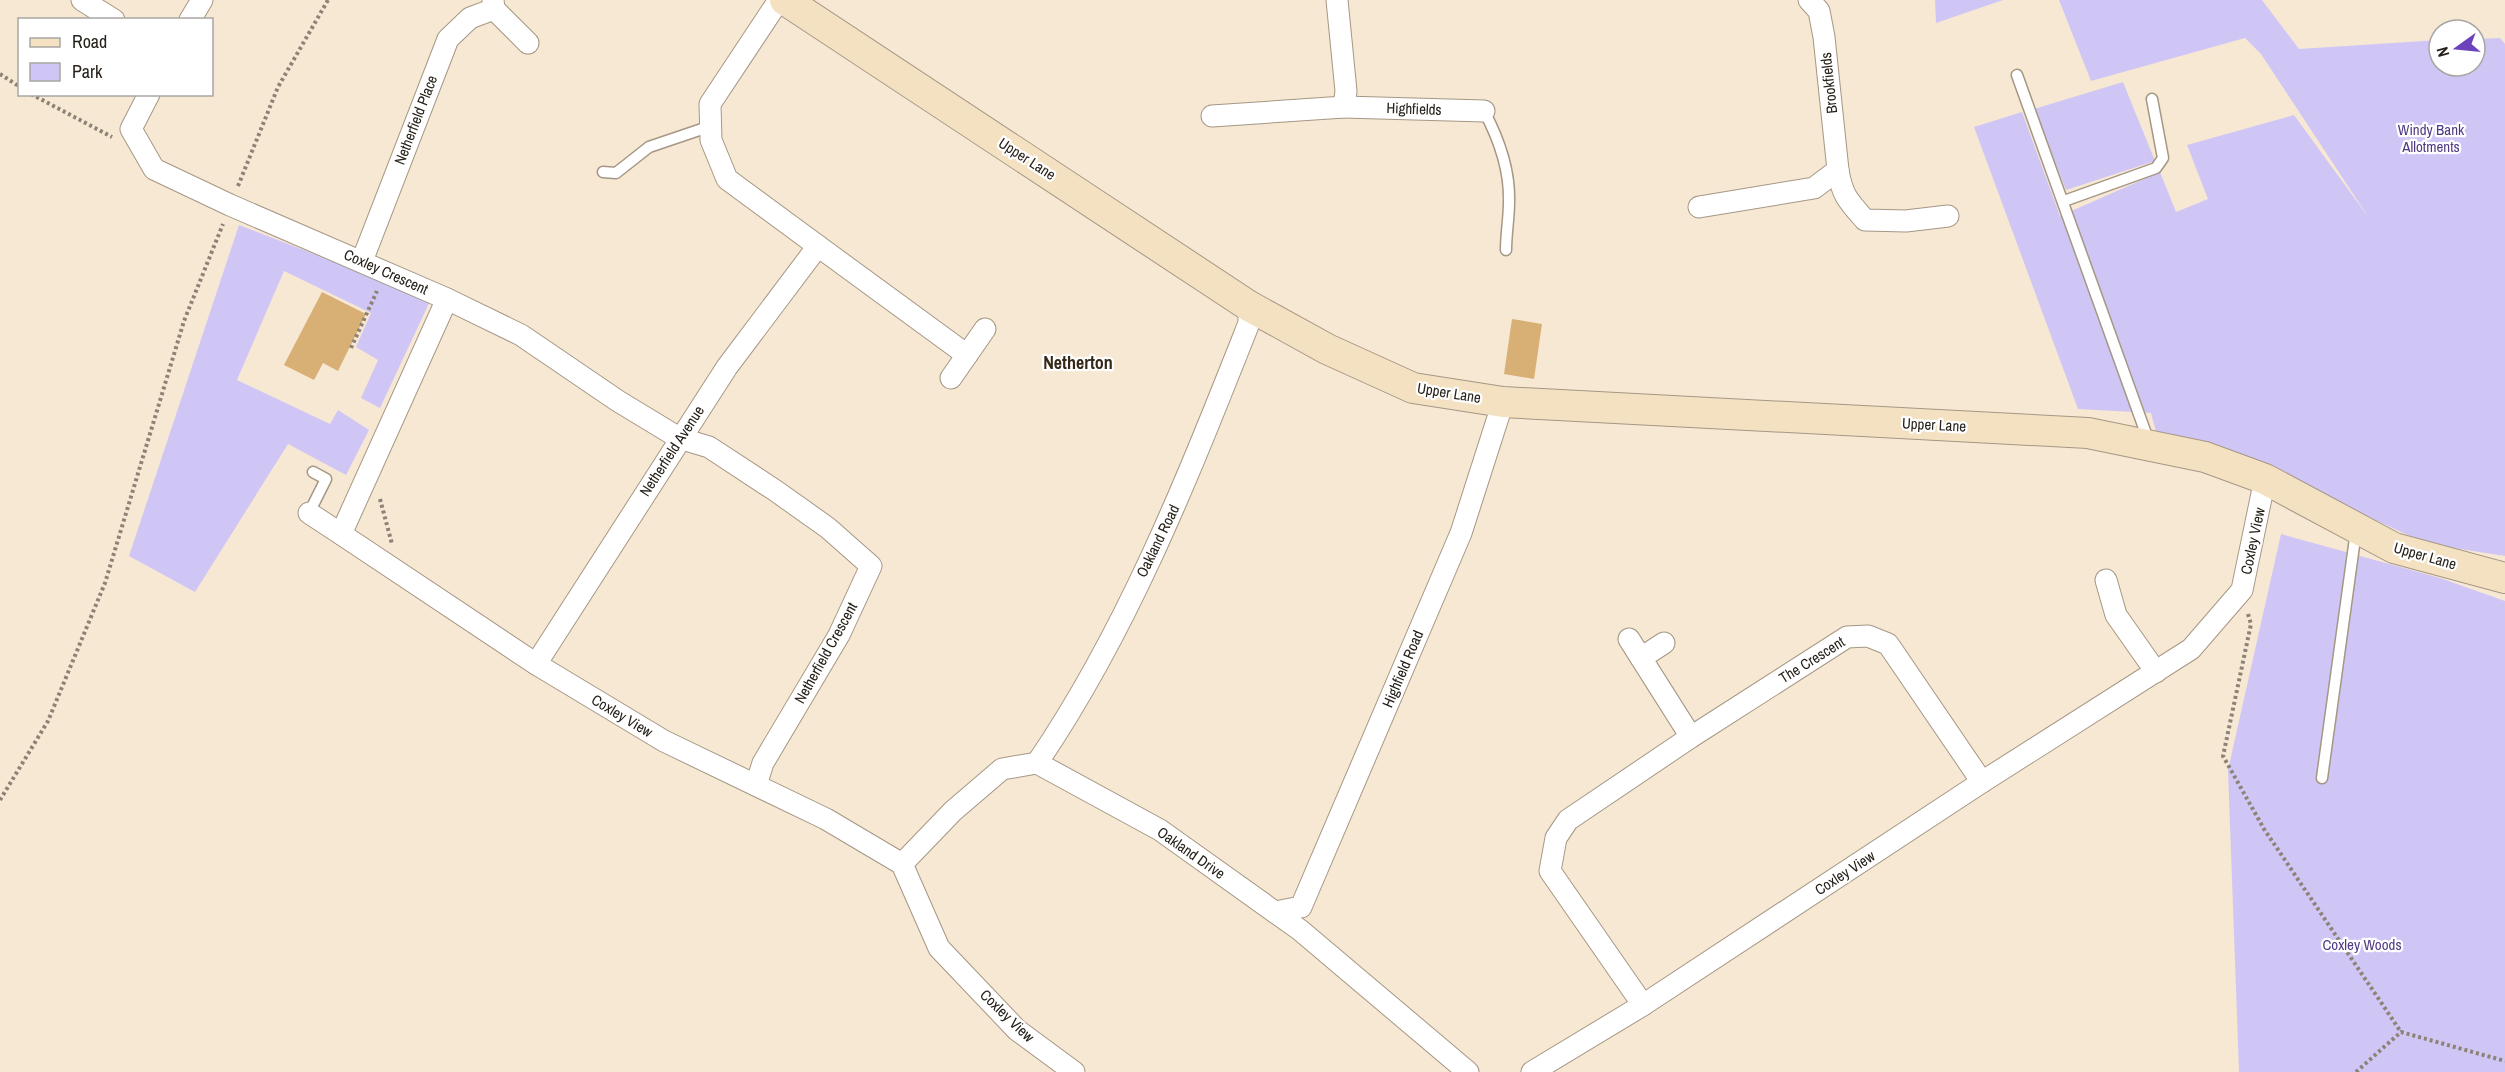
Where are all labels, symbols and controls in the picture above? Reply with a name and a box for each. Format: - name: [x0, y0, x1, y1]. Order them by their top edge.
- legend: [18, 18, 213, 96]
- north arrow: [2427, 18, 2487, 78]
- text: Road: [72, 29, 107, 54]
- text: N: [2431, 44, 2454, 59]
- street label: Brookfields: [1815, 51, 1842, 115]
- text: Park: [72, 59, 103, 84]
- street label: Netherfield Place: [389, 72, 442, 168]
- street label: Highfields: [1386, 97, 1442, 120]
- park label: Windy Bank Allotments: [2398, 119, 2465, 157]
- street label: Upper Lane: [995, 132, 1060, 185]
- street label: Coxley Crescent: [341, 244, 432, 300]
- district label: Netherton: [1043, 350, 1113, 375]
- street label: Upper Lane: [1416, 377, 1483, 408]
- street label: Netherfield Avenue: [634, 401, 709, 500]
- street label: Upper Lane: [1901, 412, 1967, 437]
- street label: Oakland Road: [1131, 501, 1184, 581]
- street label: Coxley View: [2235, 505, 2270, 576]
- street label: Upper Lane: [2391, 537, 2459, 575]
- street label: Netherfield Crescent: [789, 598, 862, 707]
- street label: Highfield Road: [1377, 627, 1428, 711]
- street label: The Crescent: [1775, 631, 1849, 688]
- street label: Coxley View: [588, 689, 657, 742]
- street label: Oakland Drive: [1153, 821, 1230, 884]
- street label: Coxley View: [1810, 845, 1879, 900]
- park label: Coxley Woods: [2322, 934, 2402, 955]
- street label: Coxley View: [976, 984, 1039, 1047]

